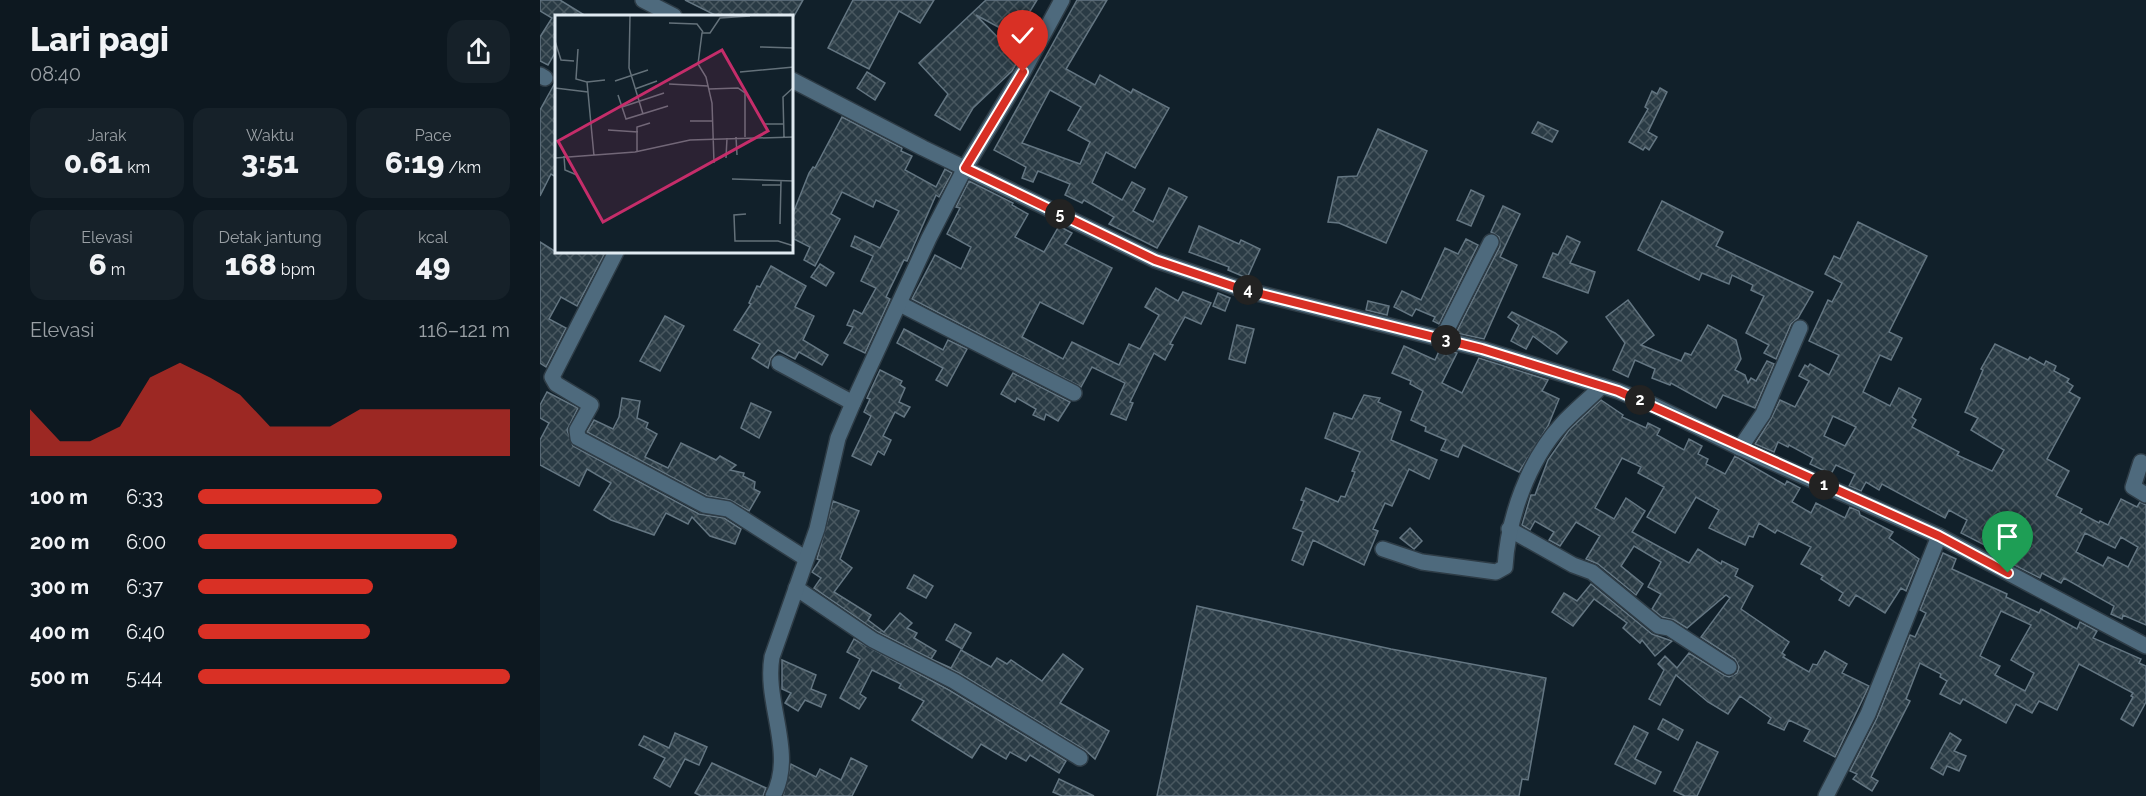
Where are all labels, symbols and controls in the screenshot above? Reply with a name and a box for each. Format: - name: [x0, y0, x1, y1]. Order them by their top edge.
- pin: [997, 10, 1048, 72]
- inset map: [555, 15, 794, 254]
- icon: check: [1006, 19, 1039, 52]
- text: Lari pagi: [30, 20, 169, 59]
- button: share: [447, 20, 510, 83]
- text: 08:40: [30, 62, 81, 86]
- text: Jarak: [87, 126, 127, 145]
- text: Waktu: [246, 126, 294, 145]
- text: Pace: [415, 126, 451, 145]
- text: 0.61: [64, 145, 123, 180]
- text: 3:51: [241, 145, 299, 180]
- text: 6:19: [385, 145, 444, 180]
- text: km: [123, 158, 150, 177]
- text: /km: [444, 158, 481, 177]
- pin: 5: [1045, 199, 1075, 229]
- text: 5: [1056, 204, 1064, 223]
- text: Elevasi: [81, 228, 133, 247]
- text: Detak jantung: [218, 228, 322, 247]
- text: kcal: [418, 228, 448, 247]
- text: 6: [88, 247, 107, 282]
- text: 168: [225, 247, 277, 282]
- text: 49: [415, 247, 451, 282]
- text: m: [107, 260, 126, 279]
- text: bpm: [277, 260, 315, 279]
- pin: 4: [1233, 275, 1263, 305]
- text: 4: [1243, 280, 1253, 299]
- text: Elevasi: [30, 318, 94, 342]
- text: 116–121 m: [419, 318, 510, 342]
- pin: 3: [1431, 325, 1461, 355]
- text: 3: [1442, 330, 1450, 349]
- pin: 2: [1625, 385, 1655, 415]
- text: 2: [1635, 390, 1645, 409]
- pin: 1: [1809, 470, 1839, 500]
- text: 1: [1820, 475, 1828, 494]
- text: 100 m: [30, 485, 88, 509]
- text: 6:33: [126, 485, 163, 509]
- pin: [1982, 511, 2033, 573]
- icon: arrive: [1991, 520, 2024, 553]
- text: 200 m: [30, 530, 89, 554]
- text: 6:00: [126, 530, 166, 554]
- text: 300 m: [30, 575, 89, 599]
- text: 6:37: [126, 575, 163, 599]
- text: 400 m: [30, 620, 89, 644]
- text: 6:40: [126, 620, 165, 644]
- text: 500 m: [30, 665, 89, 689]
- text: 5:44: [126, 665, 163, 689]

